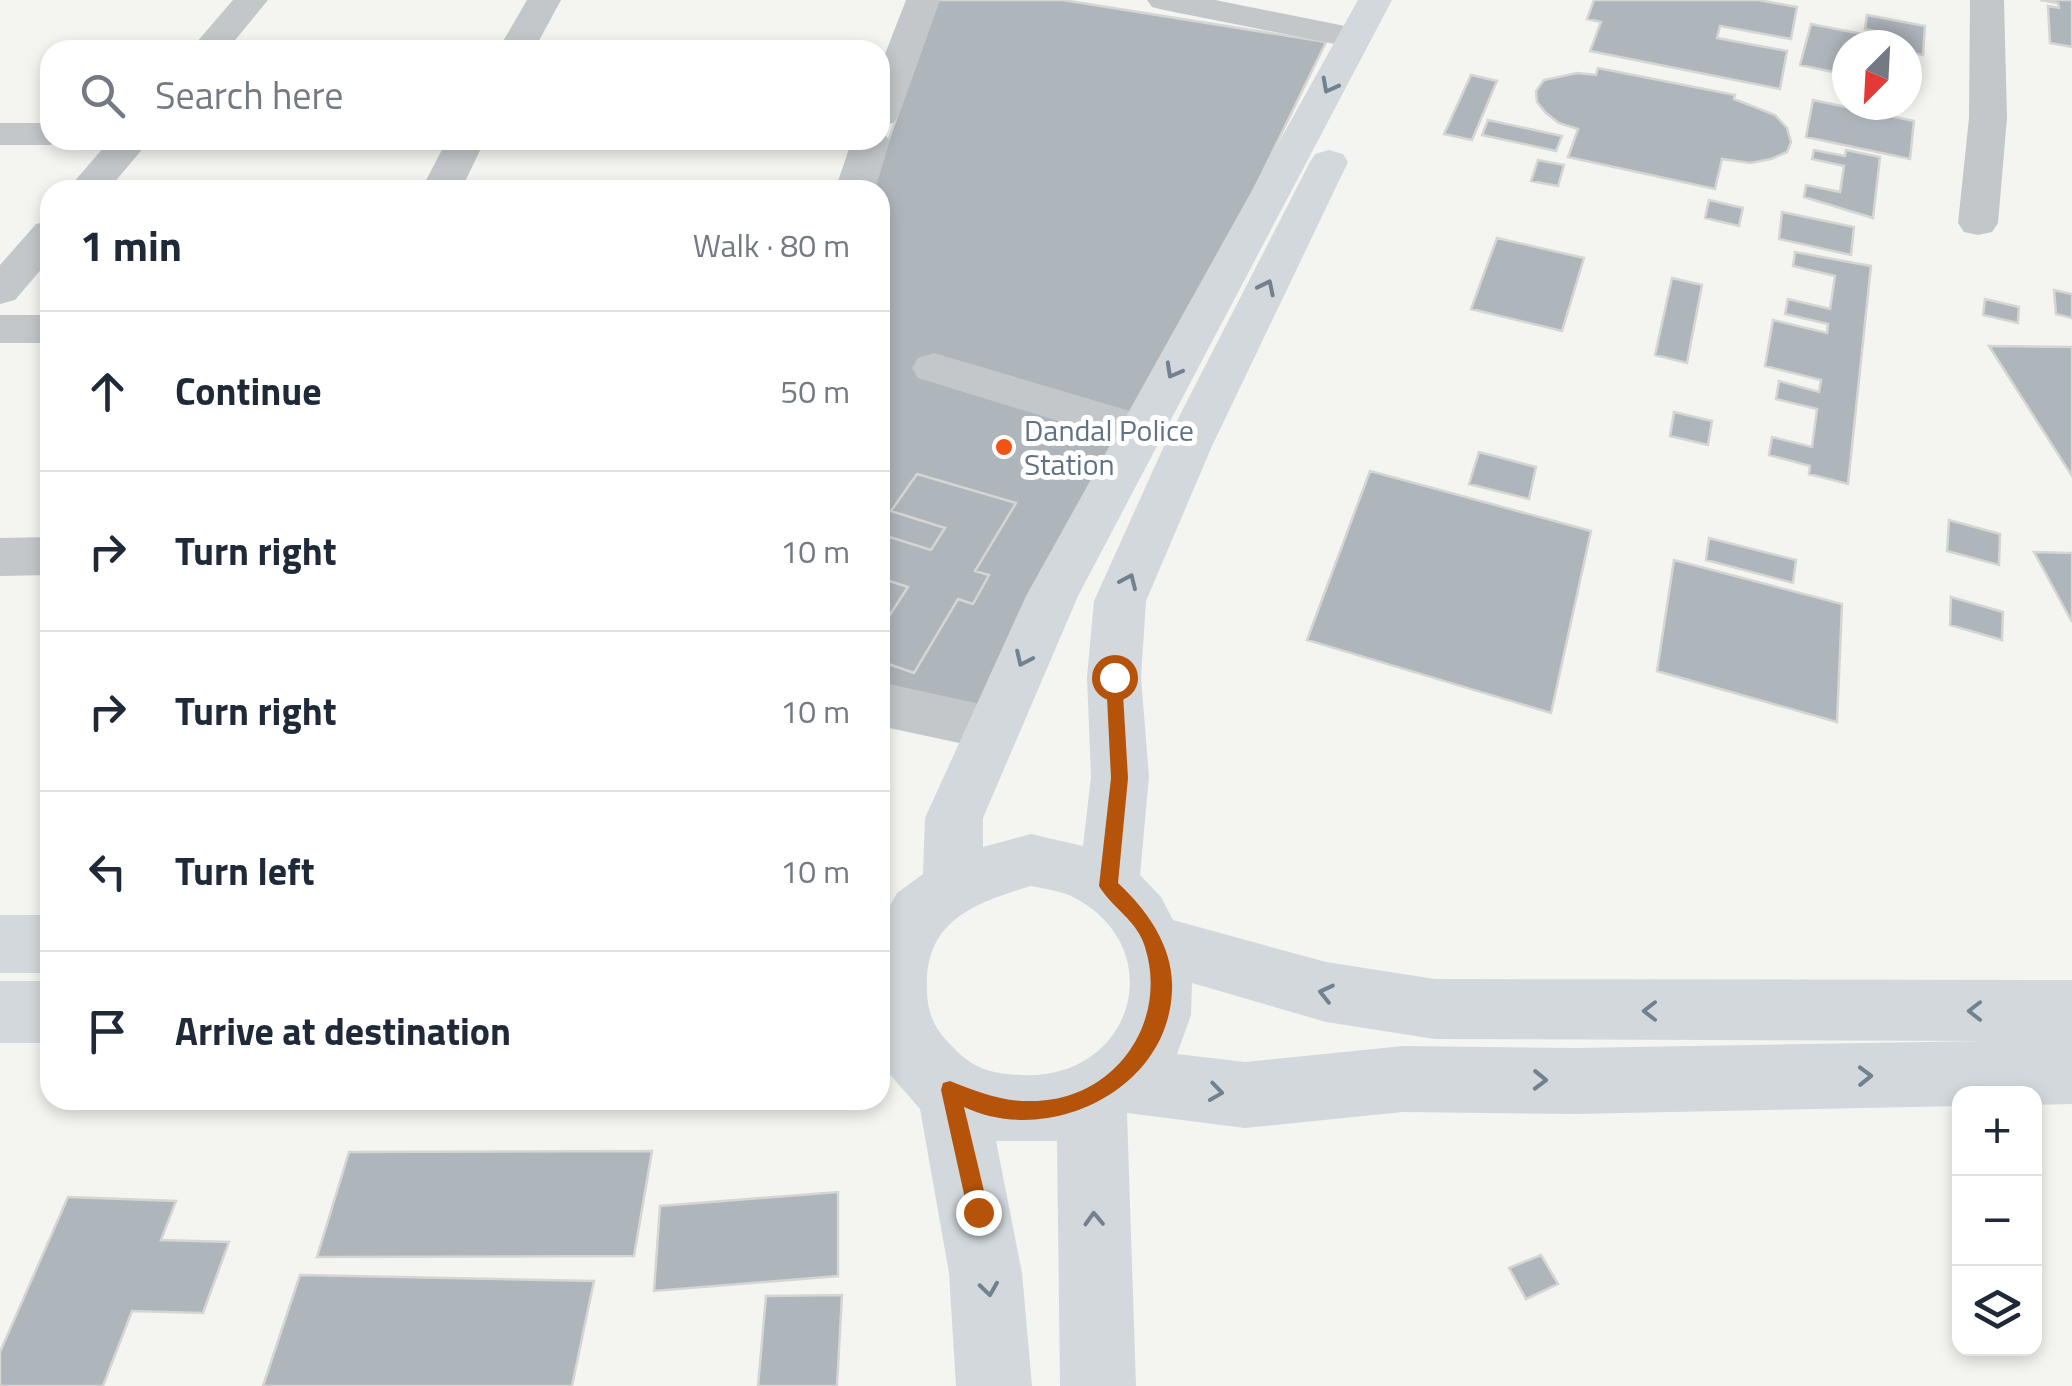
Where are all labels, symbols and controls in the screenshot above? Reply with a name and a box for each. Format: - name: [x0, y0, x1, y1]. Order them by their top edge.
- north arrow: [1832, 30, 1922, 120]
- search box: [40, 40, 890, 150]
- text: Search here: [155, 66, 343, 124]
- icon: search: [75, 68, 130, 123]
- one-way arrow: [1322, 75, 1342, 93]
- text: 1 min: [80, 213, 182, 277]
- text: Walk · 80 m: [693, 221, 850, 269]
- one-way arrow: [1254, 279, 1274, 297]
- one-way arrow: [1165, 360, 1185, 378]
- text: Continue: [175, 362, 322, 420]
- icon: ahead: [80, 364, 135, 419]
- text: 50 m: [780, 367, 850, 415]
- place label: Dandal Police Station: [1024, 407, 1194, 487]
- marker: Dandal Police Station: [993, 436, 1015, 458]
- text: Turn right: [175, 522, 337, 580]
- icon: right: [80, 524, 135, 579]
- text: 10 m: [780, 527, 850, 575]
- one-way arrow: [1117, 573, 1137, 591]
- one-way arrow: [1015, 649, 1035, 667]
- route start: [1092, 655, 1138, 701]
- text: Turn right: [175, 682, 337, 740]
- icon: right: [80, 684, 135, 739]
- text: 10 m: [780, 687, 850, 735]
- text: Turn left: [175, 842, 315, 900]
- icon: left: [80, 844, 135, 899]
- text: 10 m: [780, 847, 850, 895]
- one-way arrow: [1318, 984, 1335, 1005]
- one-way arrow: [1641, 1000, 1656, 1022]
- one-way arrow: [1966, 1000, 1982, 1022]
- text: Arrive at destination: [175, 1002, 511, 1060]
- icon: arrive: [80, 1004, 135, 1059]
- one-way arrow: [1858, 1065, 1873, 1087]
- one-way arrow: [1532, 1070, 1548, 1091]
- one-way arrow: [1208, 1080, 1224, 1101]
- map controls: [1952, 1086, 2042, 1356]
- button: +: [1952, 1086, 2042, 1176]
- button: −: [1952, 1176, 2042, 1266]
- route end: [956, 1190, 1002, 1236]
- one-way arrow: [1083, 1210, 1104, 1226]
- button: layers: [1952, 1266, 2042, 1356]
- one-way arrow: [978, 1280, 999, 1297]

